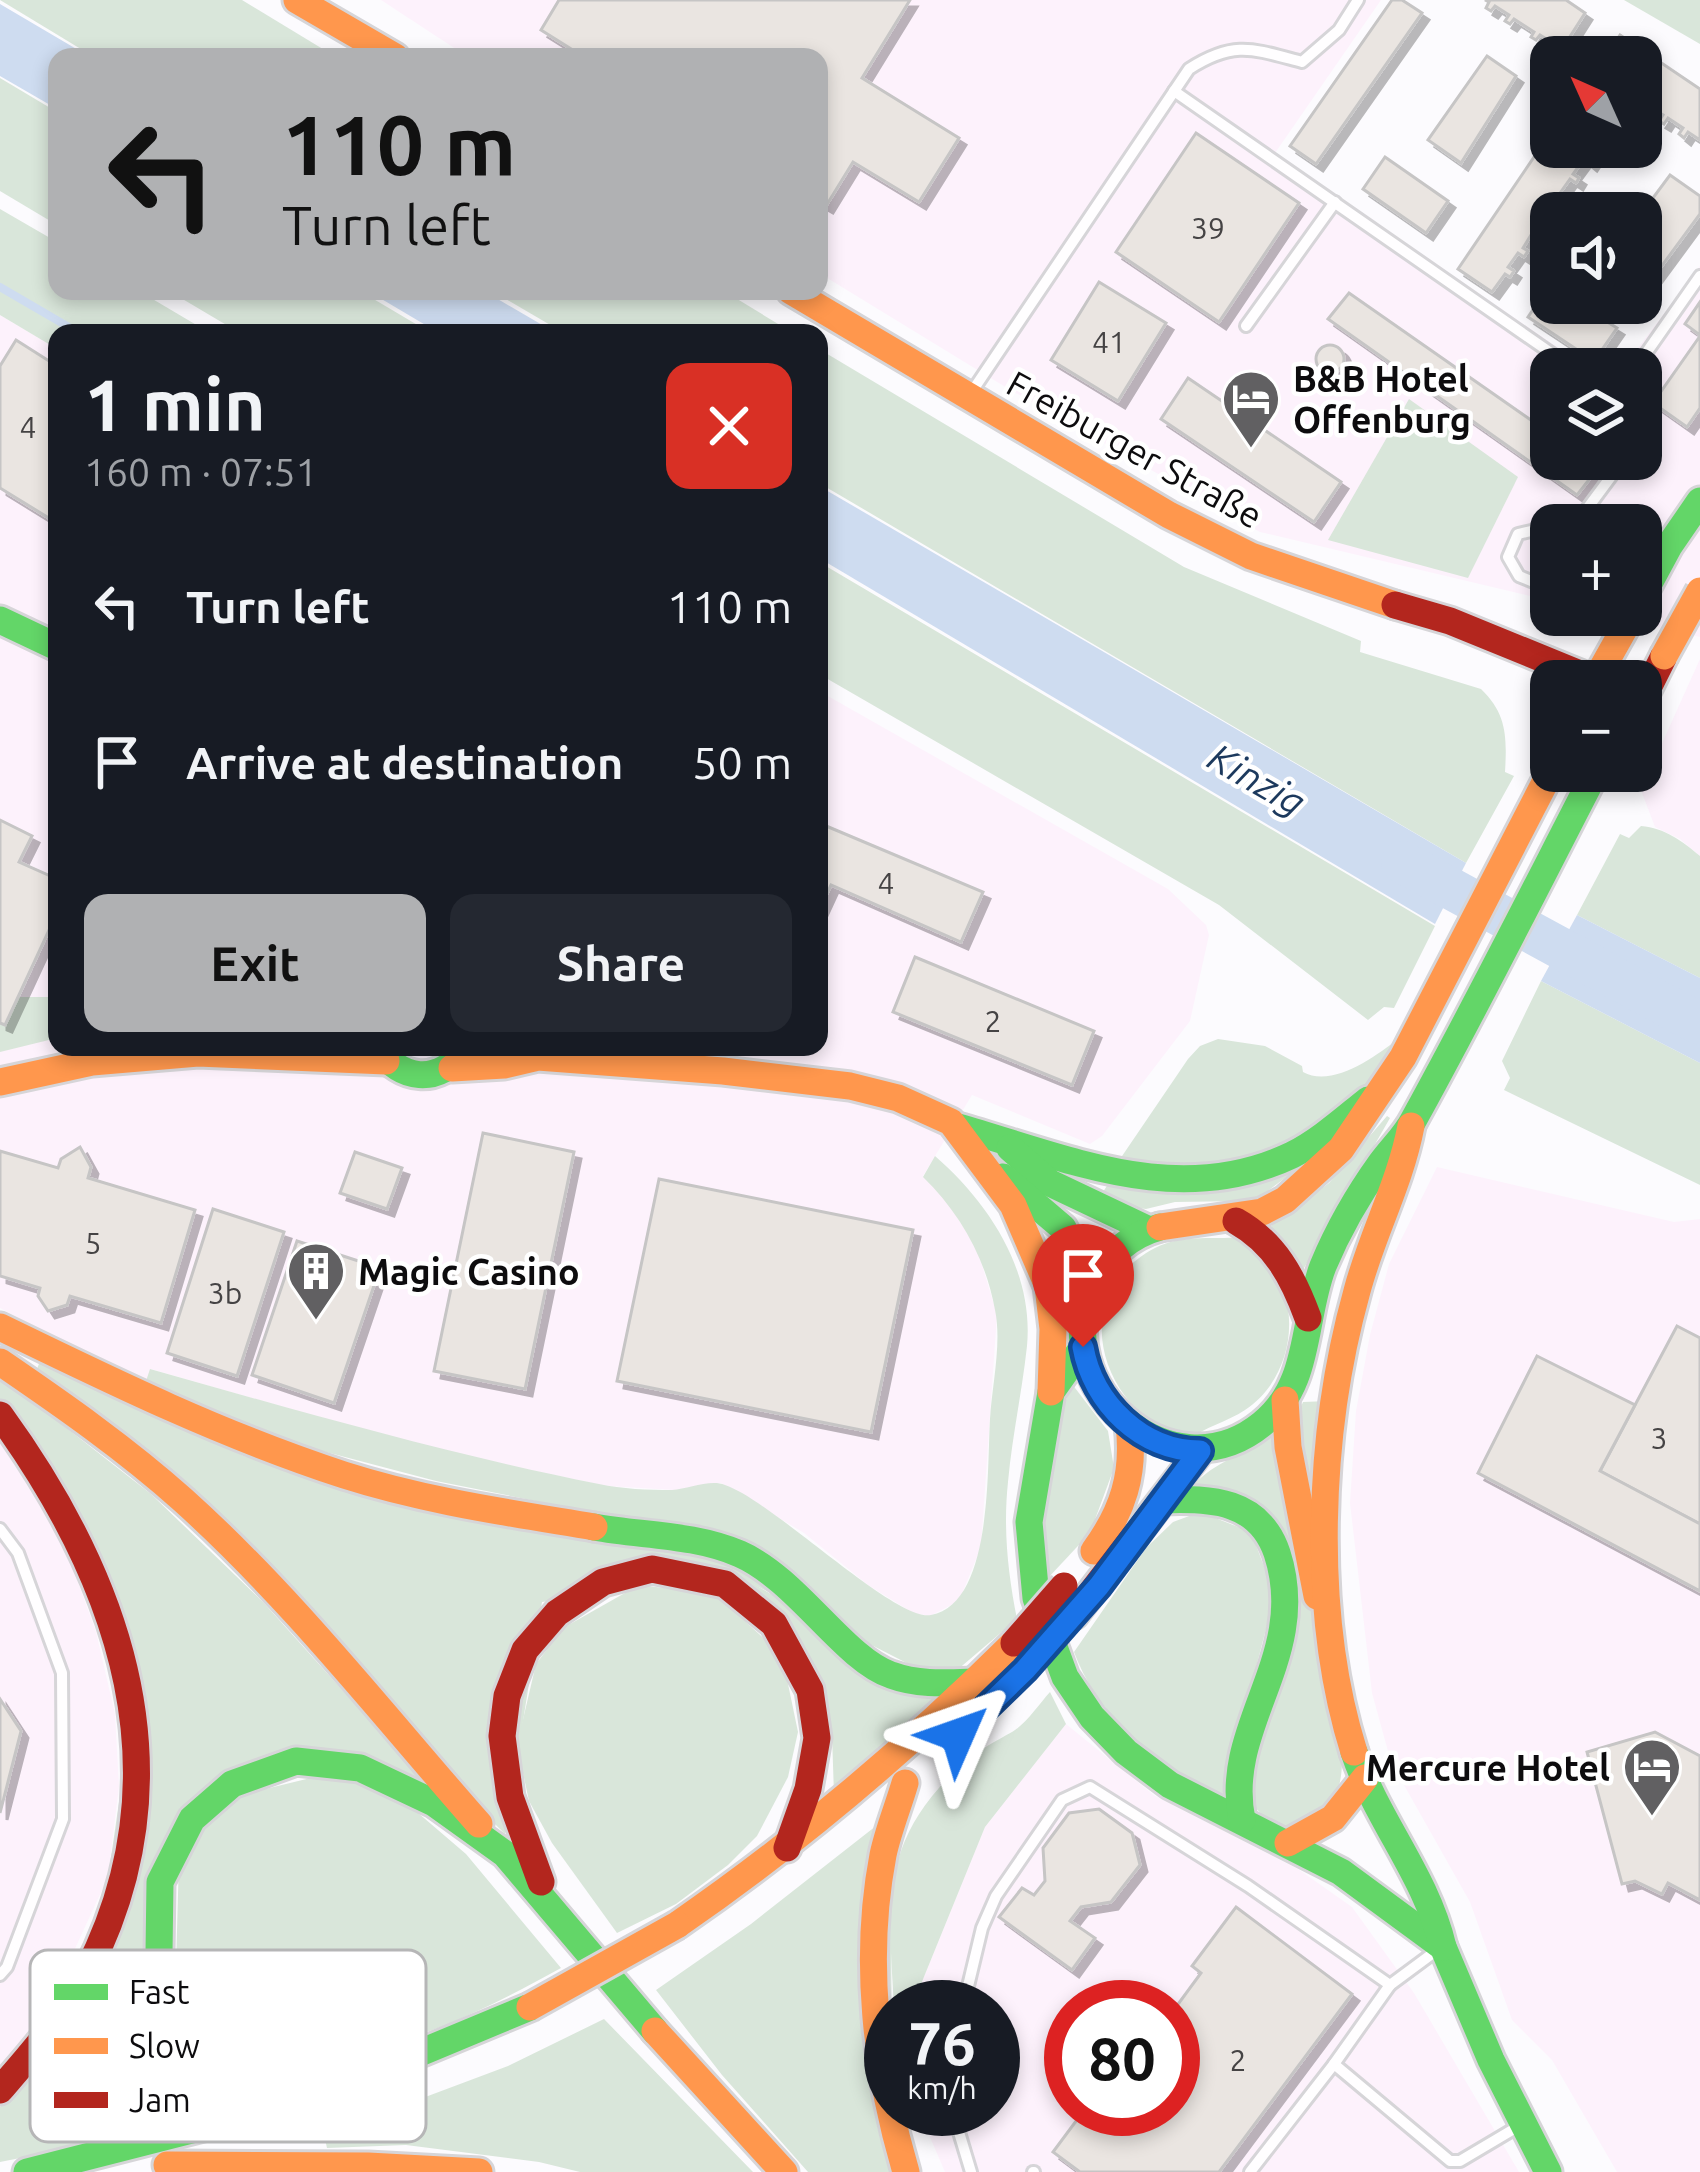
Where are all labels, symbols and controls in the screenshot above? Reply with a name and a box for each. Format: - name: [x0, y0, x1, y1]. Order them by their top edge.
- north arrow: [1530, 36, 1662, 168]
- map controls: [1530, 36, 1662, 792]
- icon: left: [84, 96, 240, 252]
- text: 110 m: [282, 97, 516, 191]
- button: sound: [1530, 192, 1662, 324]
- text: Turn left: [282, 195, 491, 255]
- house number: 39: [1191, 211, 1225, 245]
- house number: 41: [1092, 325, 1126, 359]
- button: layers: [1530, 348, 1662, 480]
- place label: B&B Hotel Offenburg: [1293, 358, 1471, 440]
- street label: Freiburger Straße: [1000, 362, 1270, 536]
- button: close: [666, 363, 792, 489]
- text: 1 min: [84, 364, 266, 445]
- hotel icon: B&B Hotel Offenburg: [1220, 368, 1282, 450]
- house number: 4: [20, 410, 36, 444]
- text: 160 m · 07:51: [84, 450, 318, 493]
- button: +: [1530, 504, 1662, 636]
- icon: left: [84, 573, 150, 639]
- text: Turn left: [186, 581, 370, 632]
- text: 110 m: [667, 581, 792, 632]
- button: −: [1530, 660, 1662, 792]
- icon: arrive: [84, 729, 150, 795]
- water label: Kinzig: [1201, 734, 1313, 824]
- text: Arrive at destination: [186, 737, 623, 788]
- text: 50 m: [692, 737, 792, 788]
- house number: 4: [878, 866, 894, 900]
- button: Exit: [84, 894, 426, 1032]
- button: Share: [450, 894, 792, 1032]
- house number: 2: [985, 1004, 1001, 1038]
- pin: [1032, 1224, 1134, 1347]
- house number: 5: [85, 1226, 101, 1260]
- building icon: Magic Casino: [285, 1240, 347, 1322]
- icon: arrive: [1050, 1242, 1116, 1308]
- place label: Magic Casino: [358, 1251, 580, 1292]
- house number: 3b: [208, 1276, 242, 1310]
- house number: 3: [1651, 1421, 1667, 1455]
- position arrow: [895, 1672, 1021, 1798]
- hotel icon: Mercure Hotel: [1621, 1736, 1683, 1818]
- place label: Mercure Hotel: [1366, 1747, 1610, 1788]
- legend: [30, 1950, 426, 2142]
- text: Fast: [129, 1973, 189, 2010]
- speed limit sign: 80: [1044, 1980, 1200, 2136]
- text: 76: [908, 2009, 976, 2076]
- text: Slow: [129, 2027, 200, 2064]
- house number: 2: [1230, 2043, 1246, 2077]
- text: km/h: [907, 2071, 977, 2105]
- text: Jam: [129, 2081, 191, 2118]

